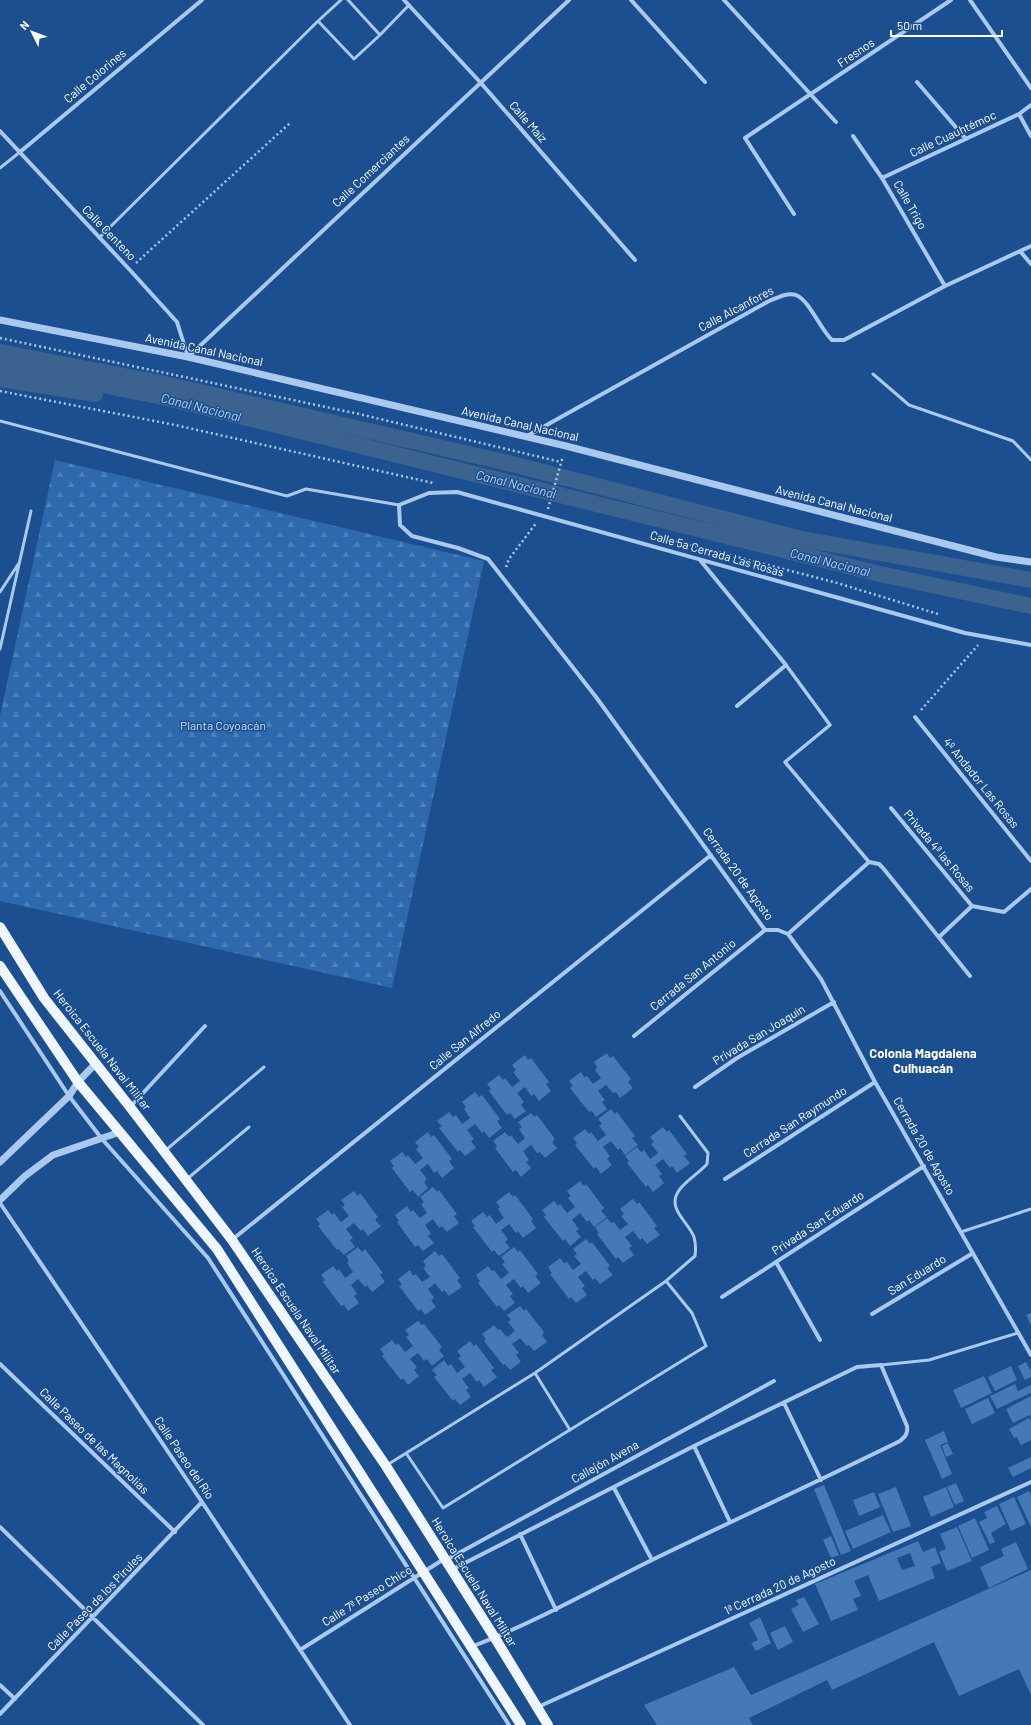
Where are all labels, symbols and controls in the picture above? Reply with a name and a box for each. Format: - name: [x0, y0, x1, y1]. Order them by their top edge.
- north arrow: [12, 12, 52, 52]
- scale bar: [891, 12, 1002, 38]
- text: N: [17, 18, 31, 32]
- text: 50 m: [897, 18, 922, 32]
- street label: Fresnos: [834, 35, 877, 70]
- street label: Calle Colorines: [61, 45, 128, 105]
- street label: Calle Maíz: [507, 98, 551, 145]
- street label: Calle Cuauhtémoc: [907, 107, 998, 159]
- street label: Calle Comerciantes: [329, 131, 412, 210]
- street label: Calle Trigo: [891, 178, 930, 231]
- street label: Calle Centeno: [80, 202, 140, 263]
- street label: Calle Alcanfores: [696, 282, 776, 334]
- street label: Avenida Canal Nacional: [144, 330, 264, 368]
- water label: Canal Nacional: [159, 389, 243, 425]
- street label: Avenida Canal Nacional: [460, 403, 580, 443]
- water label: Canal Nacional: [474, 466, 558, 502]
- street label: Avenida Canal Nacional: [774, 482, 894, 524]
- street label: Calle 5a Cerrada Las Rosas: [649, 527, 786, 579]
- water label: Canal Nacional: [788, 544, 872, 580]
- park label: Planta Coyoacán: [180, 718, 266, 732]
- street label: 4º Andador Las Rosas: [941, 734, 1023, 830]
- street label: Privada 4ª las Rosas: [901, 806, 978, 894]
- street label: Cerrada 20 de Agosto: [701, 824, 777, 922]
- street label: Cerrada San Antonio: [647, 935, 738, 1013]
- street label: Heroica Escuela Naval Militar: [51, 986, 155, 1113]
- street label: Privada San Joaquín: [710, 1001, 807, 1067]
- street label: Calle San Alfredo: [426, 1006, 503, 1072]
- district label: Colonia Magdalena Culhuacán: [869, 1045, 977, 1076]
- street label: Cerrada San Raymundo: [740, 1083, 849, 1160]
- street label: Cerrada 20 de Agosto: [891, 1094, 959, 1197]
- street label: Privada San Eduardo: [769, 1187, 866, 1257]
- street label: Heroica Escuela Naval Militar: [249, 1244, 345, 1377]
- street label: San Eduardo: [885, 1251, 948, 1298]
- street label: Calle Paseo de las Magnolias: [37, 1384, 152, 1496]
- street label: Calle Paseo del Río: [152, 1414, 218, 1501]
- street label: Callejón Avena: [568, 1437, 641, 1485]
- street label: Heroica Escuela Naval Militar: [429, 1514, 521, 1649]
- street label: Calle Paseo de los Pirules: [44, 1549, 145, 1653]
- street label: 1ª Cerrada 20 de Agosto: [722, 1553, 838, 1617]
- street label: Calle 7ª Paseo Chico: [319, 1562, 414, 1629]

